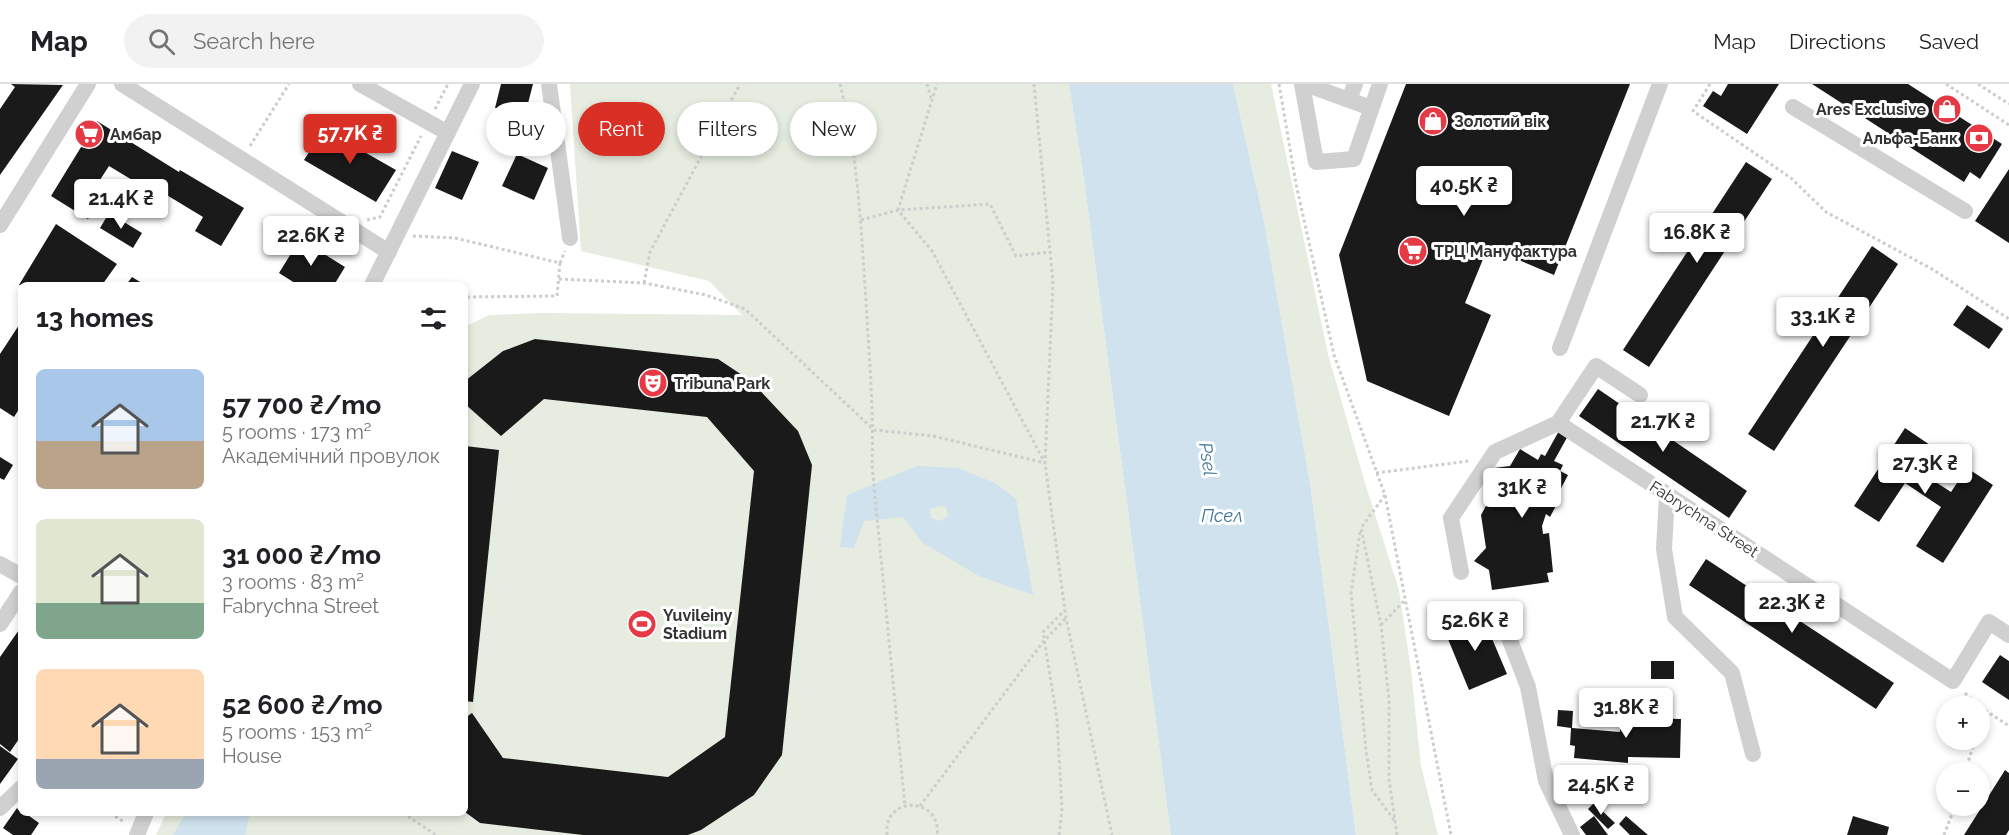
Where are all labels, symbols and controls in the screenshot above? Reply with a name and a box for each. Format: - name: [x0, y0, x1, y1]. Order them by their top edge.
- search box: [124, 14, 544, 68]
- text: Map: [30, 25, 88, 58]
- icon: search: [145, 25, 178, 58]
- text: Search here: [193, 28, 315, 54]
- text: Map: [1713, 29, 1756, 54]
- text: Directions: [1789, 29, 1886, 54]
- text: Saved: [1919, 29, 1979, 54]
- shop icon: Ares Exclusive: [1931, 93, 1963, 125]
- place label: Ares Exclusive: [1816, 100, 1926, 119]
- chip: Buy: [486, 102, 566, 156]
- chip: Rent: [578, 102, 665, 156]
- chip: Filters: [677, 102, 778, 156]
- chip: New: [790, 102, 877, 156]
- shop icon: Золотий вік: [1417, 105, 1449, 137]
- place label: Золотий вік: [1454, 112, 1546, 131]
- pin: 57.7K ₴: [295, 114, 405, 165]
- supermarket icon: Амбар: [73, 118, 105, 150]
- text: 57.7K ₴: [317, 121, 383, 145]
- bank icon: Альфа-Банк: [1963, 122, 1995, 154]
- place label: Амбар: [110, 125, 162, 144]
- place label: Альфа-Банк: [1863, 129, 1958, 148]
- pin: 40.5K ₴: [1409, 166, 1519, 217]
- text: 40.5K ₴: [1430, 173, 1498, 197]
- pin: 21.4K ₴: [66, 179, 176, 230]
- text: 21.4K ₴: [88, 186, 154, 210]
- pin: 16.8K ₴: [1642, 213, 1752, 264]
- pin: 22.6K ₴: [256, 216, 366, 267]
- text: 16.8K ₴: [1663, 220, 1731, 244]
- text: 22.6K ₴: [277, 223, 345, 247]
- supermarket icon: ТРЦ Мануфактура: [1397, 235, 1429, 267]
- place label: ТРЦ Мануфактура: [1434, 242, 1577, 261]
- pin: 33.1K ₴: [1768, 297, 1878, 348]
- icon: filters: [417, 302, 450, 335]
- text: 13 homes: [36, 303, 154, 333]
- text: 33.1K ₴: [1790, 304, 1856, 328]
- theatre icon: Tribuna Park: [637, 367, 669, 399]
- place label: Tribuna Park: [674, 374, 770, 393]
- text: 57 700 ₴/mo: [222, 390, 381, 420]
- icon: home: [84, 393, 156, 465]
- pin: 21.7K ₴: [1608, 402, 1718, 453]
- text: 21.7K ₴: [1630, 409, 1696, 433]
- text: 5 rooms · 173 m²: [222, 420, 372, 444]
- water label: Psel: [1195, 441, 1221, 477]
- text: Академічний провулок: [222, 444, 440, 468]
- pin: 27.3K ₴: [1870, 444, 1980, 495]
- text: 27.3K ₴: [1892, 451, 1958, 475]
- pin: 31K ₴: [1480, 468, 1564, 519]
- text: 31K ₴: [1497, 475, 1547, 499]
- street label: Fabrychna Street: [1646, 477, 1762, 562]
- water label: Псел: [1201, 505, 1243, 526]
- text: 31 000 ₴/mo: [222, 540, 381, 570]
- icon: home: [84, 543, 156, 615]
- text: 3 rooms · 83 m²: [222, 570, 364, 594]
- pin: 22.3K ₴: [1737, 583, 1847, 634]
- text: 22.3K ₴: [1759, 590, 1825, 614]
- text: Fabrychna Street: [222, 594, 379, 618]
- pin: 52.6K ₴: [1420, 601, 1530, 652]
- place label: Yuvileiny Stadium: [663, 606, 733, 643]
- sports icon: Yuvileiny Stadium: [626, 608, 658, 640]
- text: 52.6K ₴: [1441, 608, 1509, 632]
- pin: 31.8K ₴: [1571, 688, 1681, 739]
- text: 52 600 ₴/mo: [222, 690, 382, 720]
- icon: home: [84, 693, 156, 765]
- text: 31.8K ₴: [1593, 695, 1659, 719]
- map controls: [1936, 696, 1990, 816]
- button: +: [1936, 696, 1990, 750]
- text: 5 rooms · 153 m²: [222, 720, 372, 744]
- text: House: [222, 744, 282, 768]
- button: −: [1936, 762, 1990, 816]
- pin: 24.5K ₴: [1546, 765, 1656, 816]
- text: 24.5K ₴: [1568, 772, 1634, 796]

